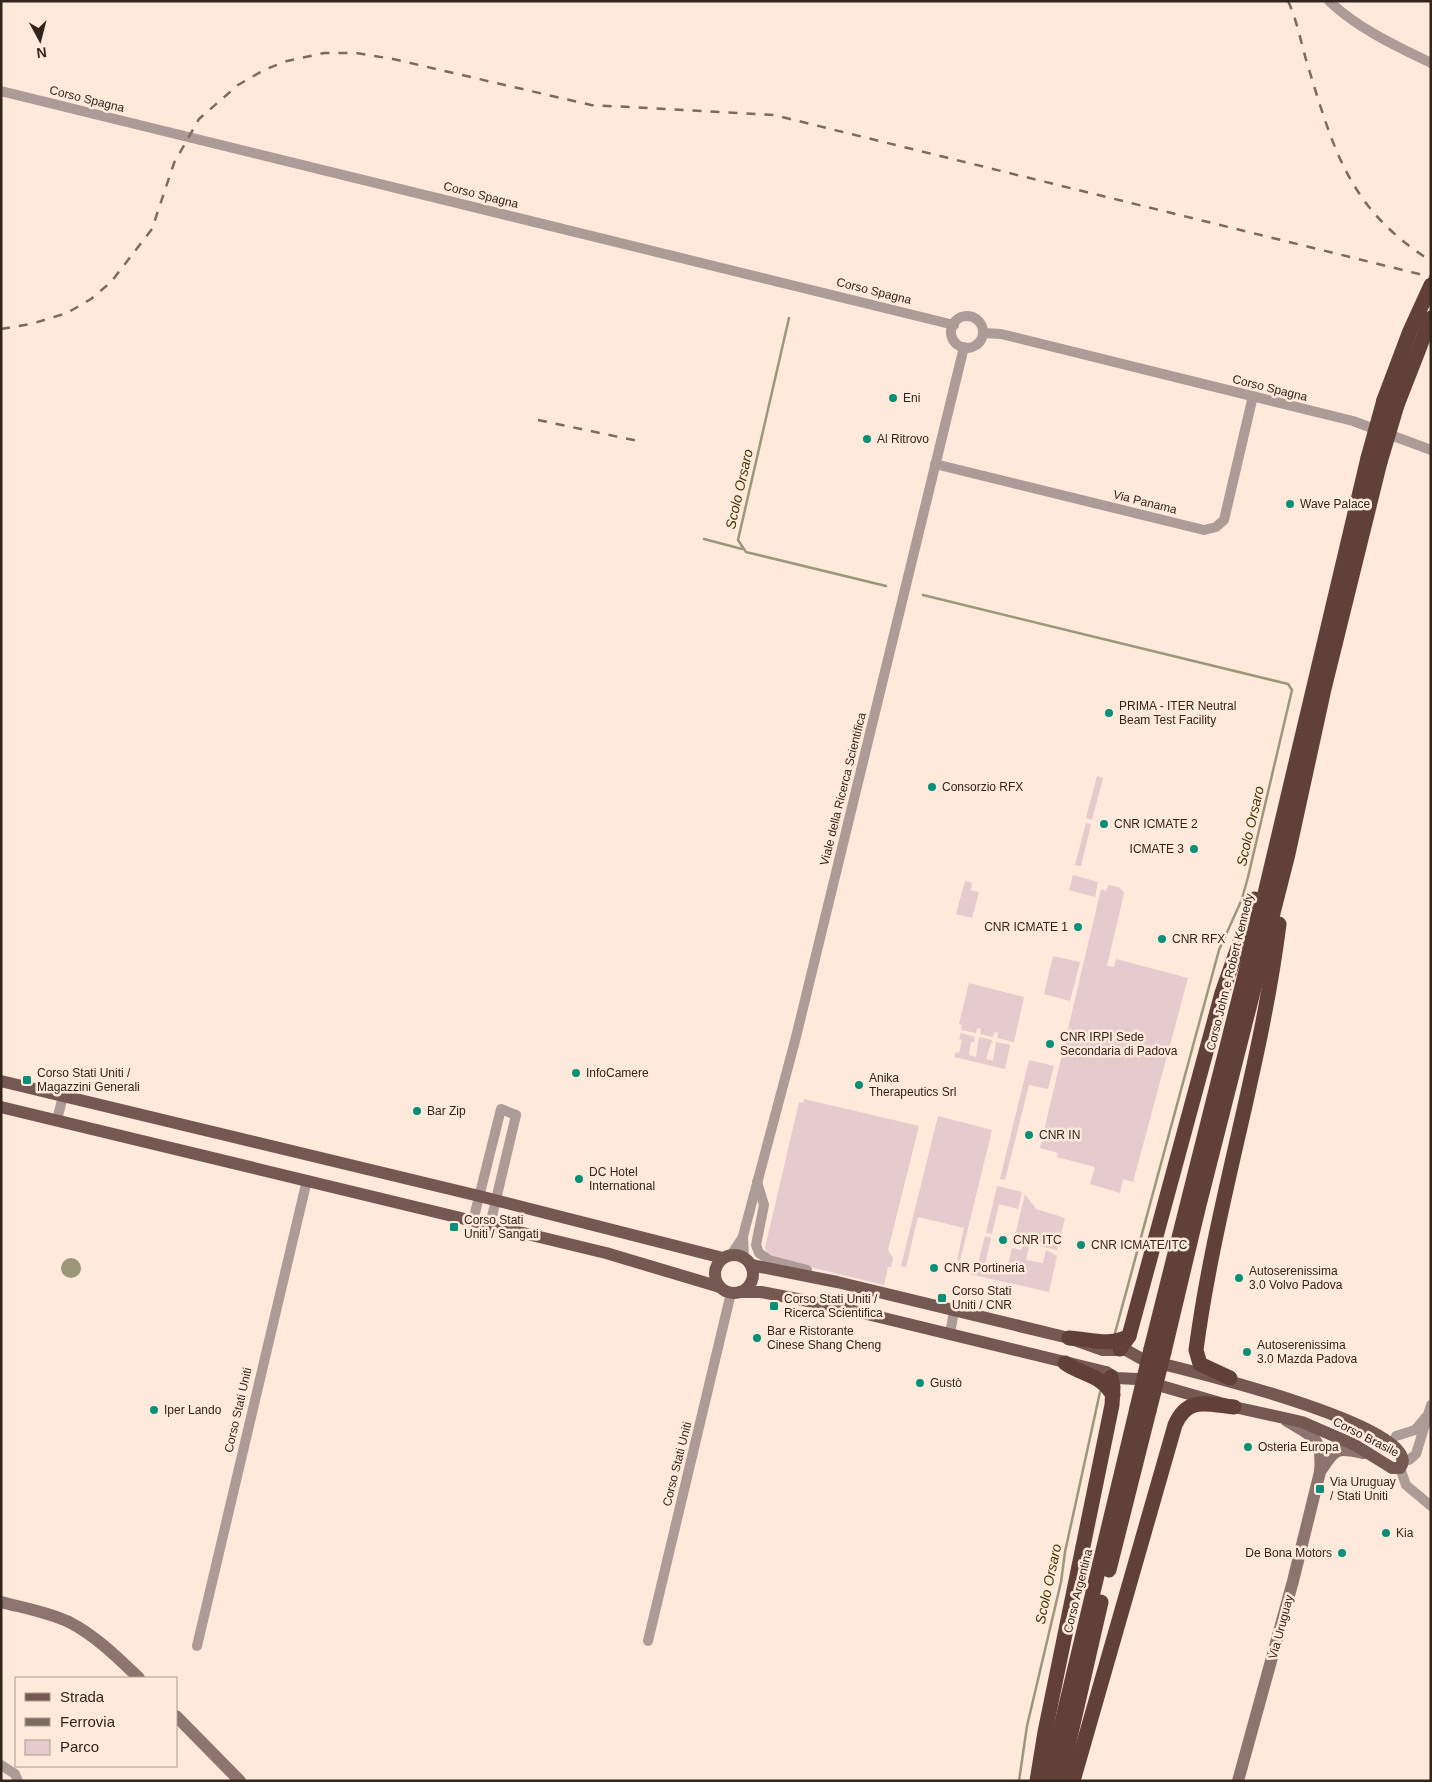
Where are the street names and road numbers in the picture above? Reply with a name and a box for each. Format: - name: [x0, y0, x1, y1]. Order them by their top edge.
- street label: Corso Spagna: [48, 83, 126, 115]
- street label: Corso Spagna: [442, 179, 520, 211]
- street label: Corso Spagna: [835, 275, 913, 307]
- street label: Corso Spagna: [1231, 372, 1309, 404]
- street label: Via Panama: [1112, 487, 1179, 517]
- street label: Viale della Ricerca Scientifica: [817, 711, 869, 867]
- street label: Corso John e Robert Kennedy: [1204, 892, 1256, 1052]
- street label: Corso Stati Uniti: [221, 1366, 255, 1454]
- street label: Corso Brasile: [1331, 1414, 1402, 1460]
- street label: Corso Stati Uniti: [660, 1420, 694, 1508]
- street label: Corso Argentina: [1061, 1547, 1095, 1634]
- street label: Via Uruguay: [1266, 1593, 1296, 1661]

